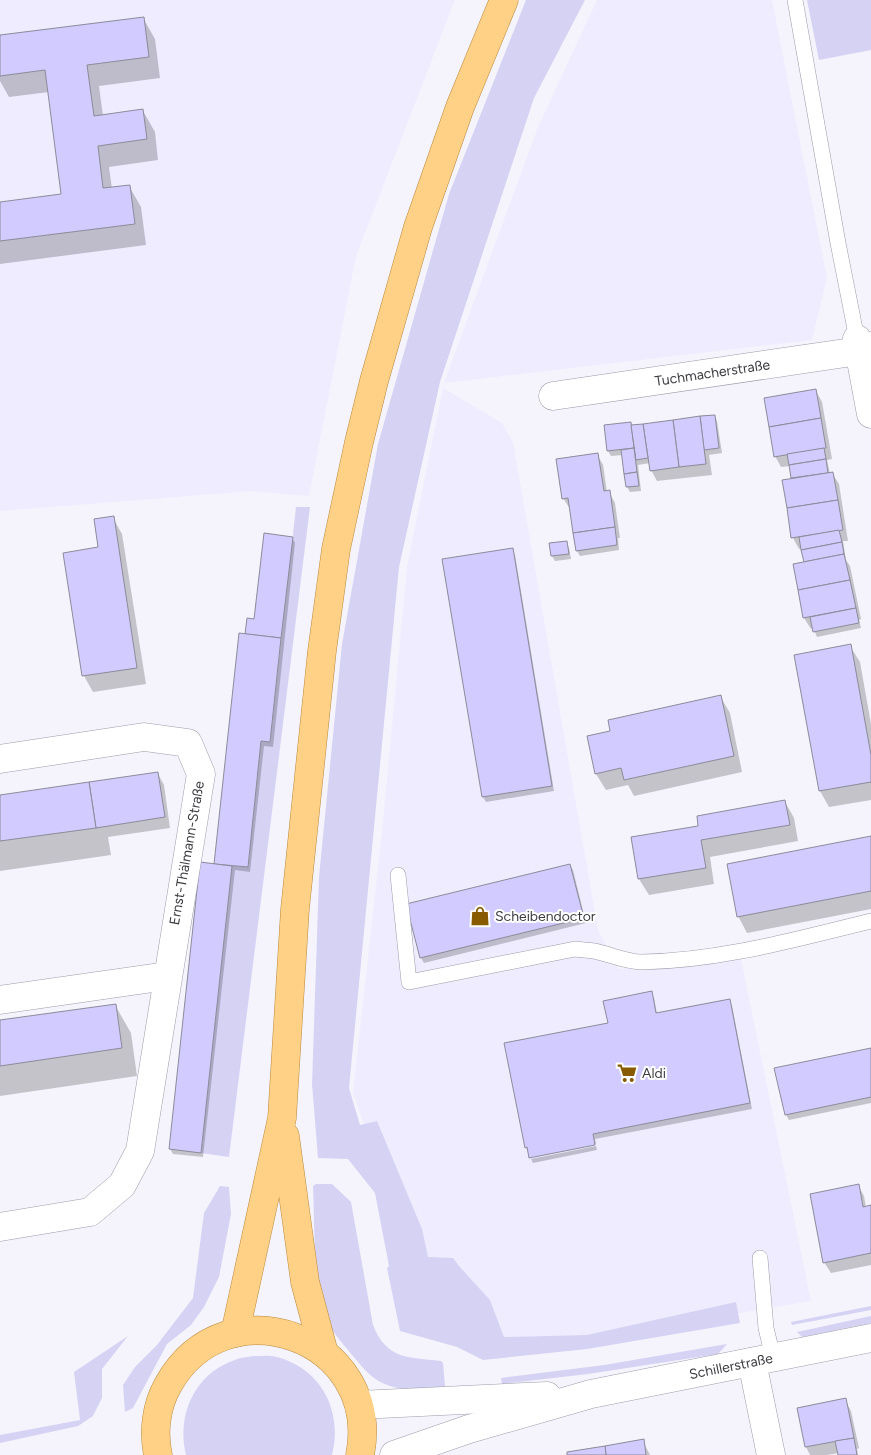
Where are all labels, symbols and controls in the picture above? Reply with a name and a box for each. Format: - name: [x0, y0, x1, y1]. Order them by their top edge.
- street label: Tuchmacherstraße: [653, 356, 771, 389]
- street label: Ernst-Thälmann-Straße: [166, 779, 208, 926]
- shop icon: Scheibendoctor: [469, 905, 491, 927]
- place label: Scheibendoctor: [495, 908, 596, 925]
- supermarket icon: Aldi: [616, 1062, 638, 1084]
- place label: Aldi: [642, 1065, 666, 1082]
- street label: Schillerstraße: [688, 1349, 775, 1383]

